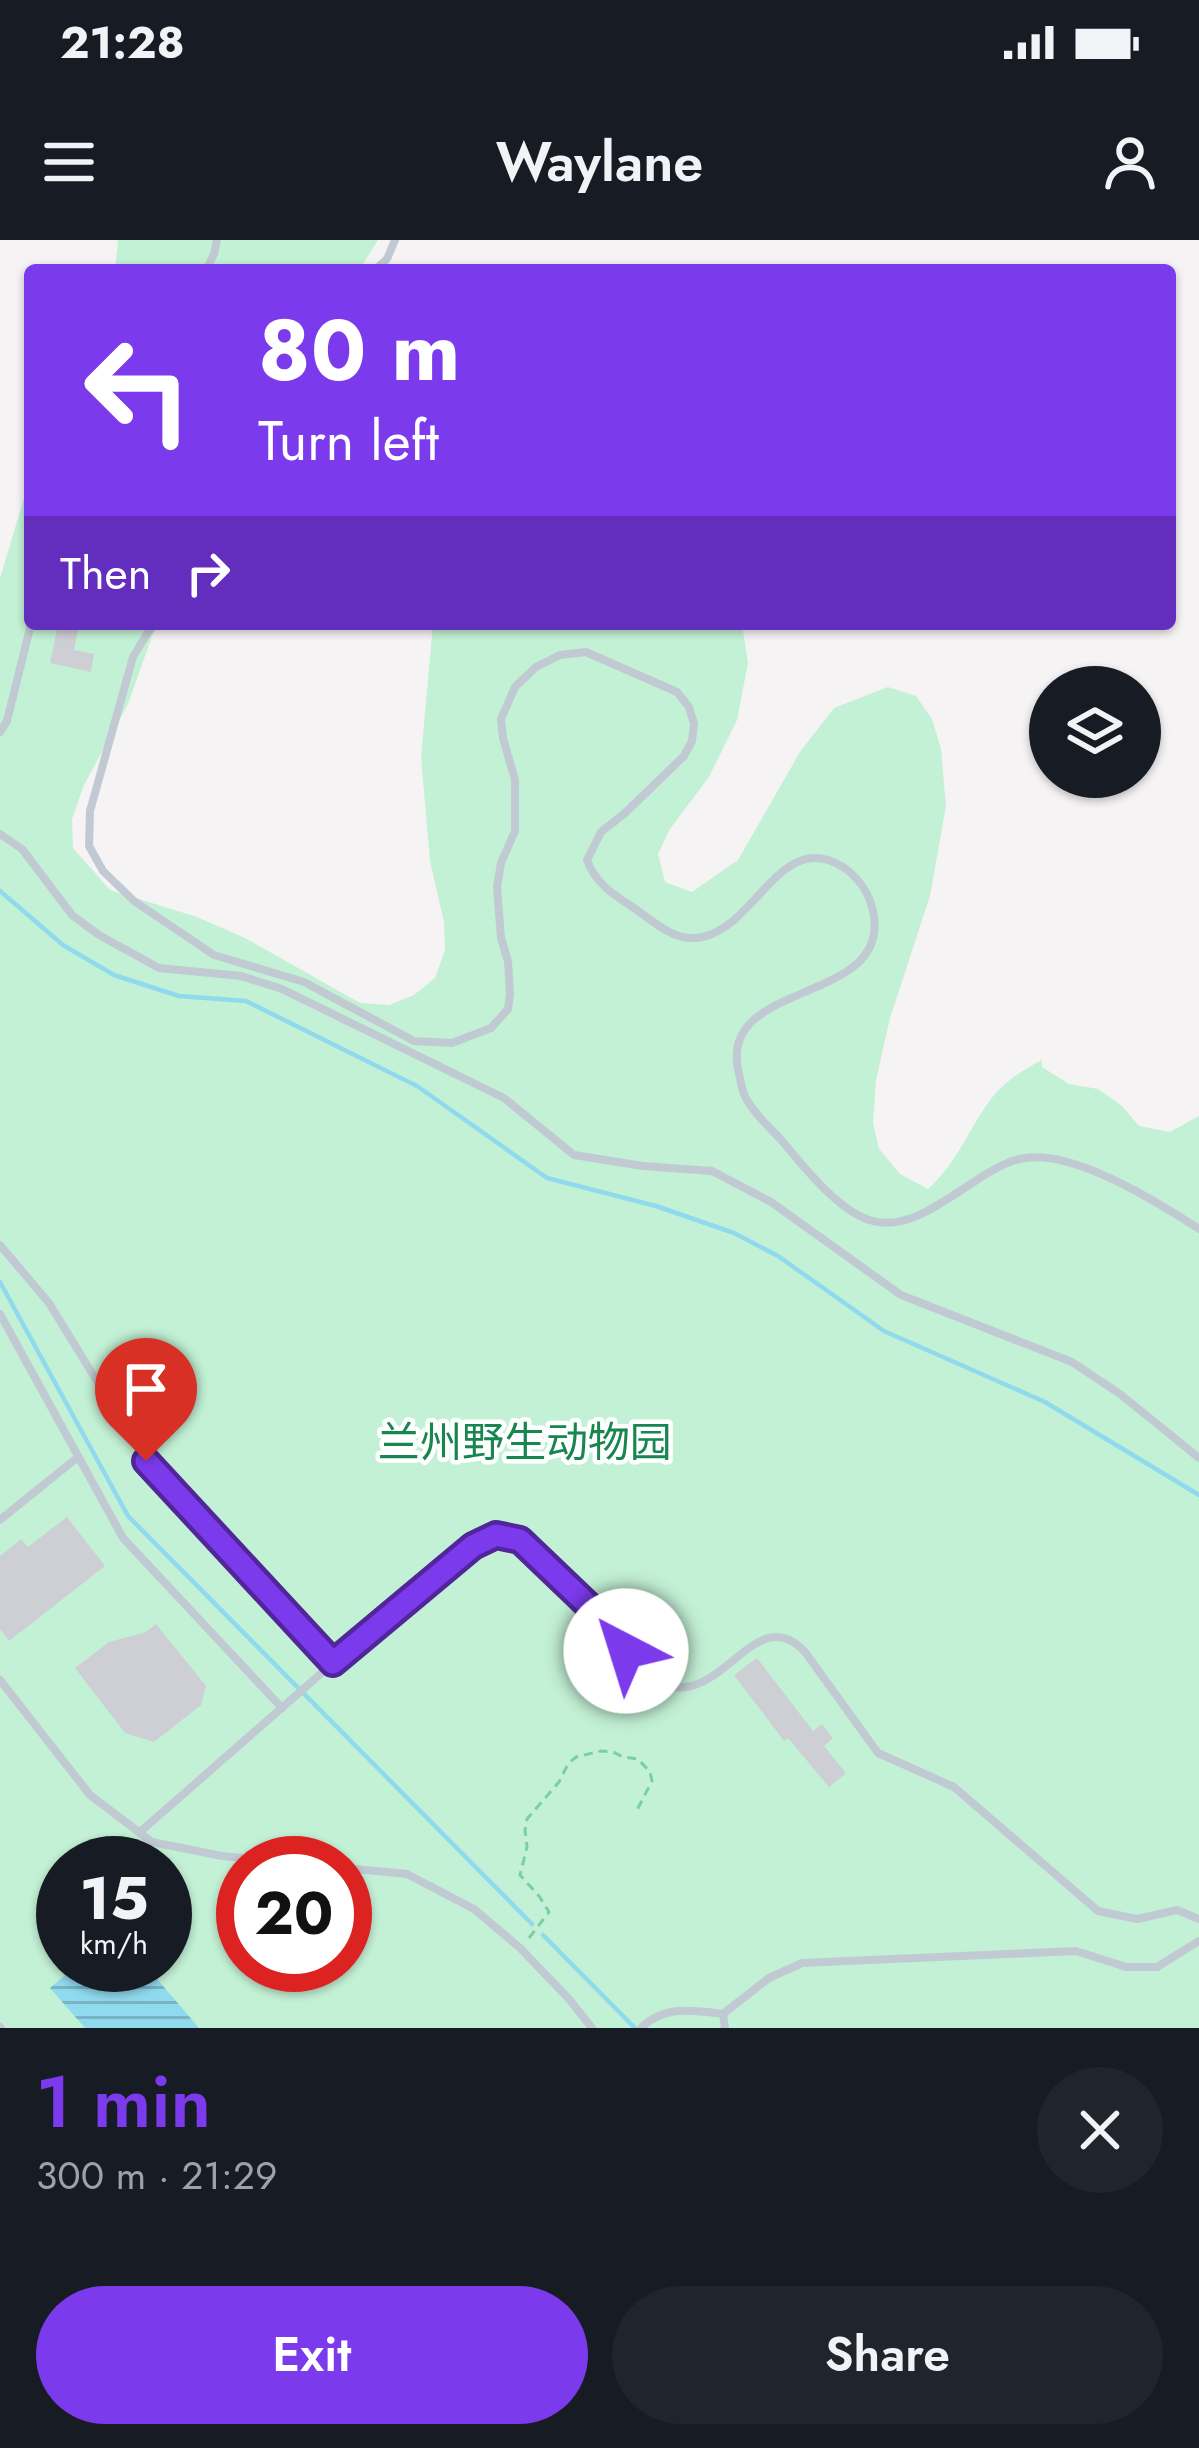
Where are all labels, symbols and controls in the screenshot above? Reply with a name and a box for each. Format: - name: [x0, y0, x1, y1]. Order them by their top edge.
- text: 21:28: [60, 10, 185, 75]
- text: Waylane: [496, 123, 703, 201]
- icon: menu: [36, 129, 102, 195]
- icon: person: [1097, 129, 1163, 195]
- text: 80 m: [258, 290, 460, 412]
- icon: left: [60, 312, 216, 468]
- text: Turn left: [258, 402, 439, 480]
- icon: right: [175, 540, 241, 606]
- text: Then: [60, 541, 151, 606]
- map controls: [1029, 666, 1161, 798]
- button: layers: [1029, 666, 1161, 798]
- pin: [95, 1338, 197, 1461]
- icon: arrive: [113, 1356, 179, 1422]
- park label: 兰州野生动物园: [378, 1412, 672, 1473]
- position arrow: [563, 1588, 689, 1714]
- speed limit sign: 20: [216, 1836, 372, 1992]
- text: 15: [79, 1855, 149, 1942]
- text: km/h: [80, 1922, 148, 1965]
- text: 1 min: [36, 2050, 211, 2154]
- button: close: [1037, 2067, 1163, 2193]
- text: 300 m · 21:29: [36, 2147, 277, 2204]
- button: Exit: [36, 2286, 588, 2424]
- button: Share: [612, 2286, 1163, 2424]

